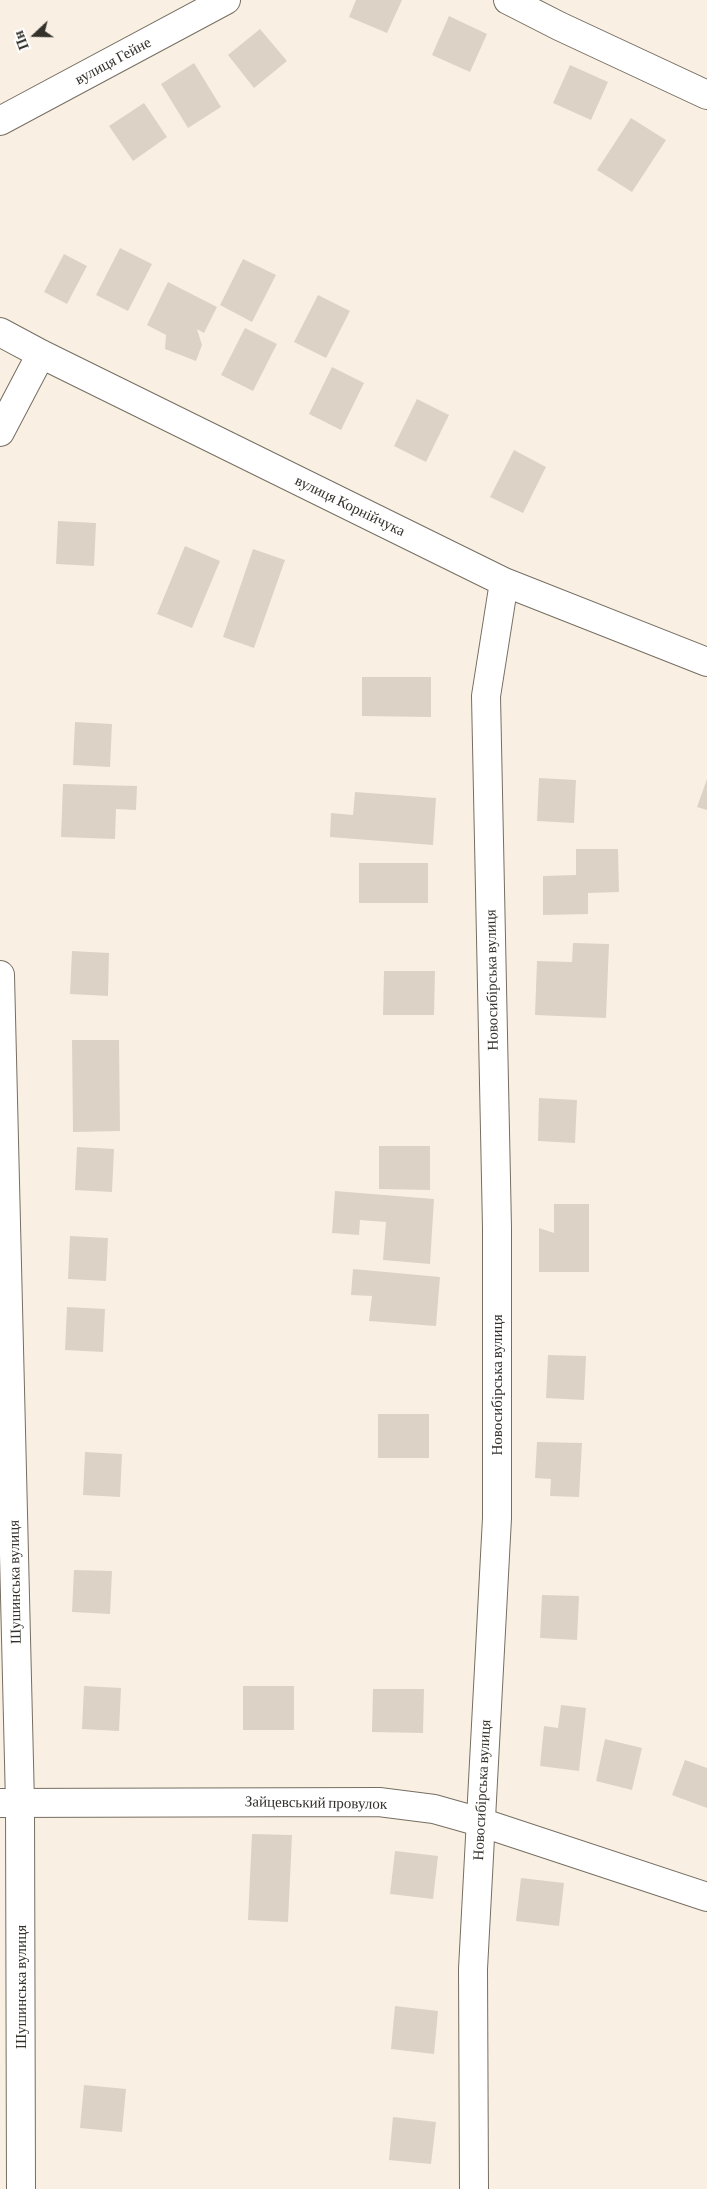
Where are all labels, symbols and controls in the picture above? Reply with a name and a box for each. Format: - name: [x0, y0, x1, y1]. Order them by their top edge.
- north arrow: [10, 10, 60, 60]
- text: Пн: [10, 29, 32, 52]
- street label: вулиця Гейне: [72, 33, 154, 89]
- street label: вулиця Корнійчука: [292, 472, 408, 540]
- street label: Новосибірська вулиця: [482, 909, 502, 1051]
- street label: Новосибірська вулиця: [488, 1314, 506, 1456]
- street label: Шушинська вулиця: [5, 1520, 25, 1644]
- street label: Новосибірська вулиця: [469, 1719, 495, 1861]
- street label: Зайцевський провулок: [245, 1793, 387, 1813]
- street label: Шушинська вулиця: [12, 1925, 30, 2049]

